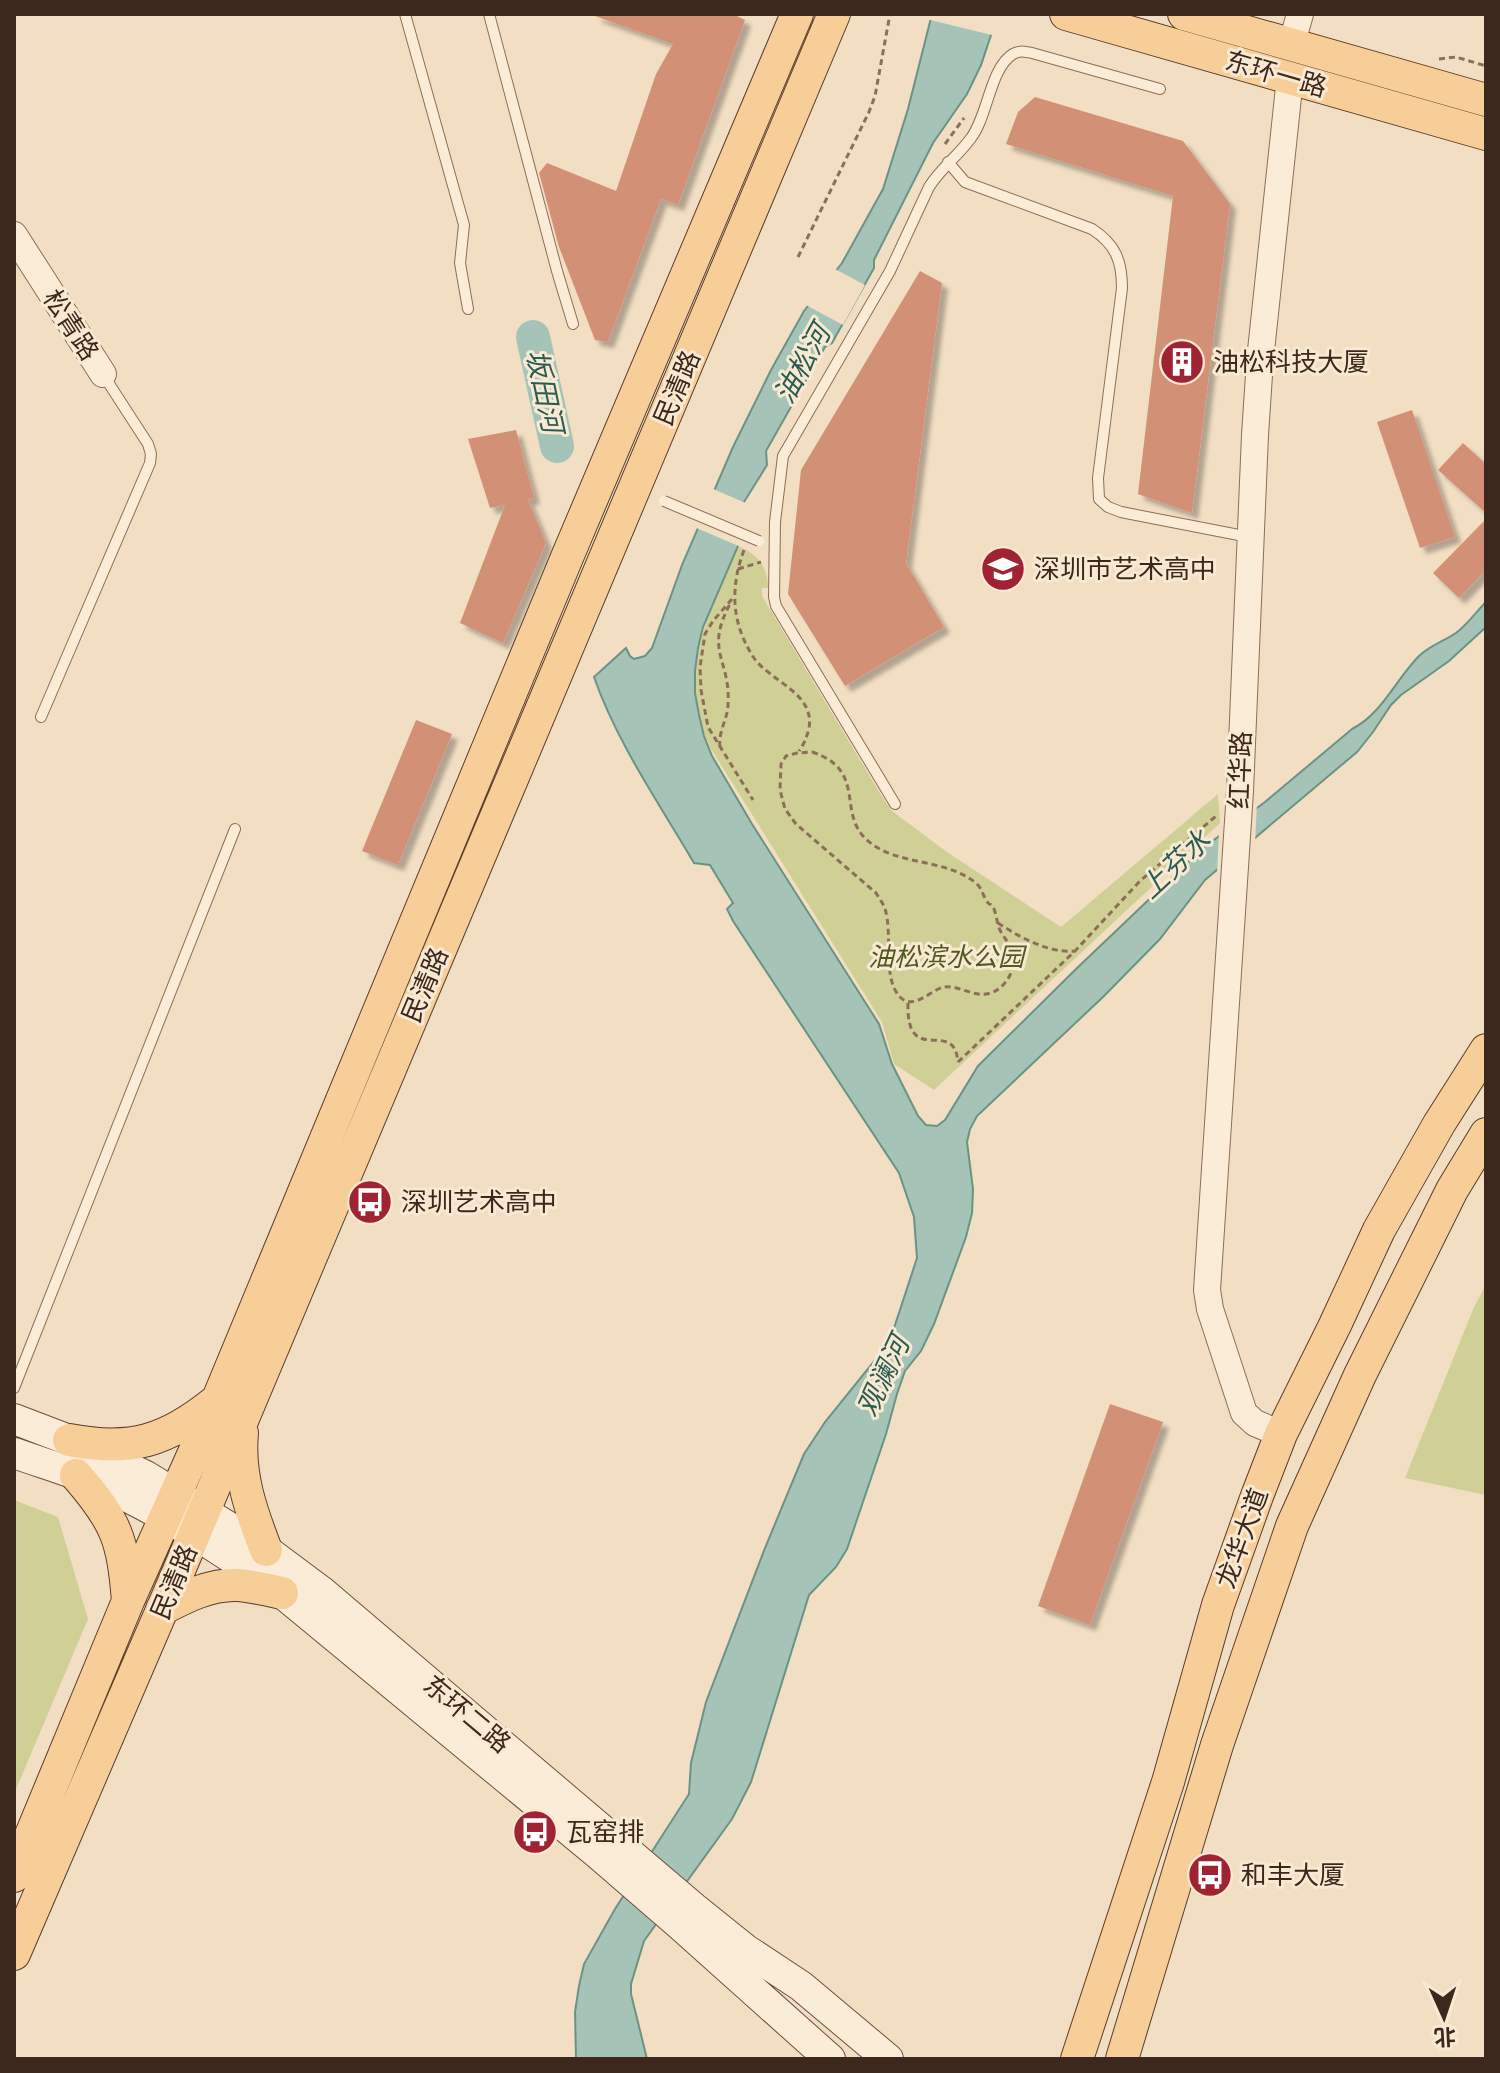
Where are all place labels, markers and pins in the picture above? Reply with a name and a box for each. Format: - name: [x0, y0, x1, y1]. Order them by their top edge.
- building icon: 油松科技大厦: [1158, 338, 1206, 386]
- place label: 油松科技大厦: [1213, 347, 1369, 377]
- school or university icon: 深圳市艺术高中: [979, 545, 1027, 593]
- place label: 深圳市艺术高中: [1034, 554, 1216, 584]
- bus stop icon: 深圳艺术高中: [346, 1178, 394, 1226]
- place label: 深圳艺术高中: [401, 1187, 557, 1217]
- bus stop icon: 瓦窑排: [511, 1808, 559, 1856]
- place label: 瓦窑排: [566, 1817, 644, 1847]
- bus stop icon: 和丰大厦: [1186, 1851, 1234, 1899]
- place label: 和丰大厦: [1241, 1860, 1345, 1890]

